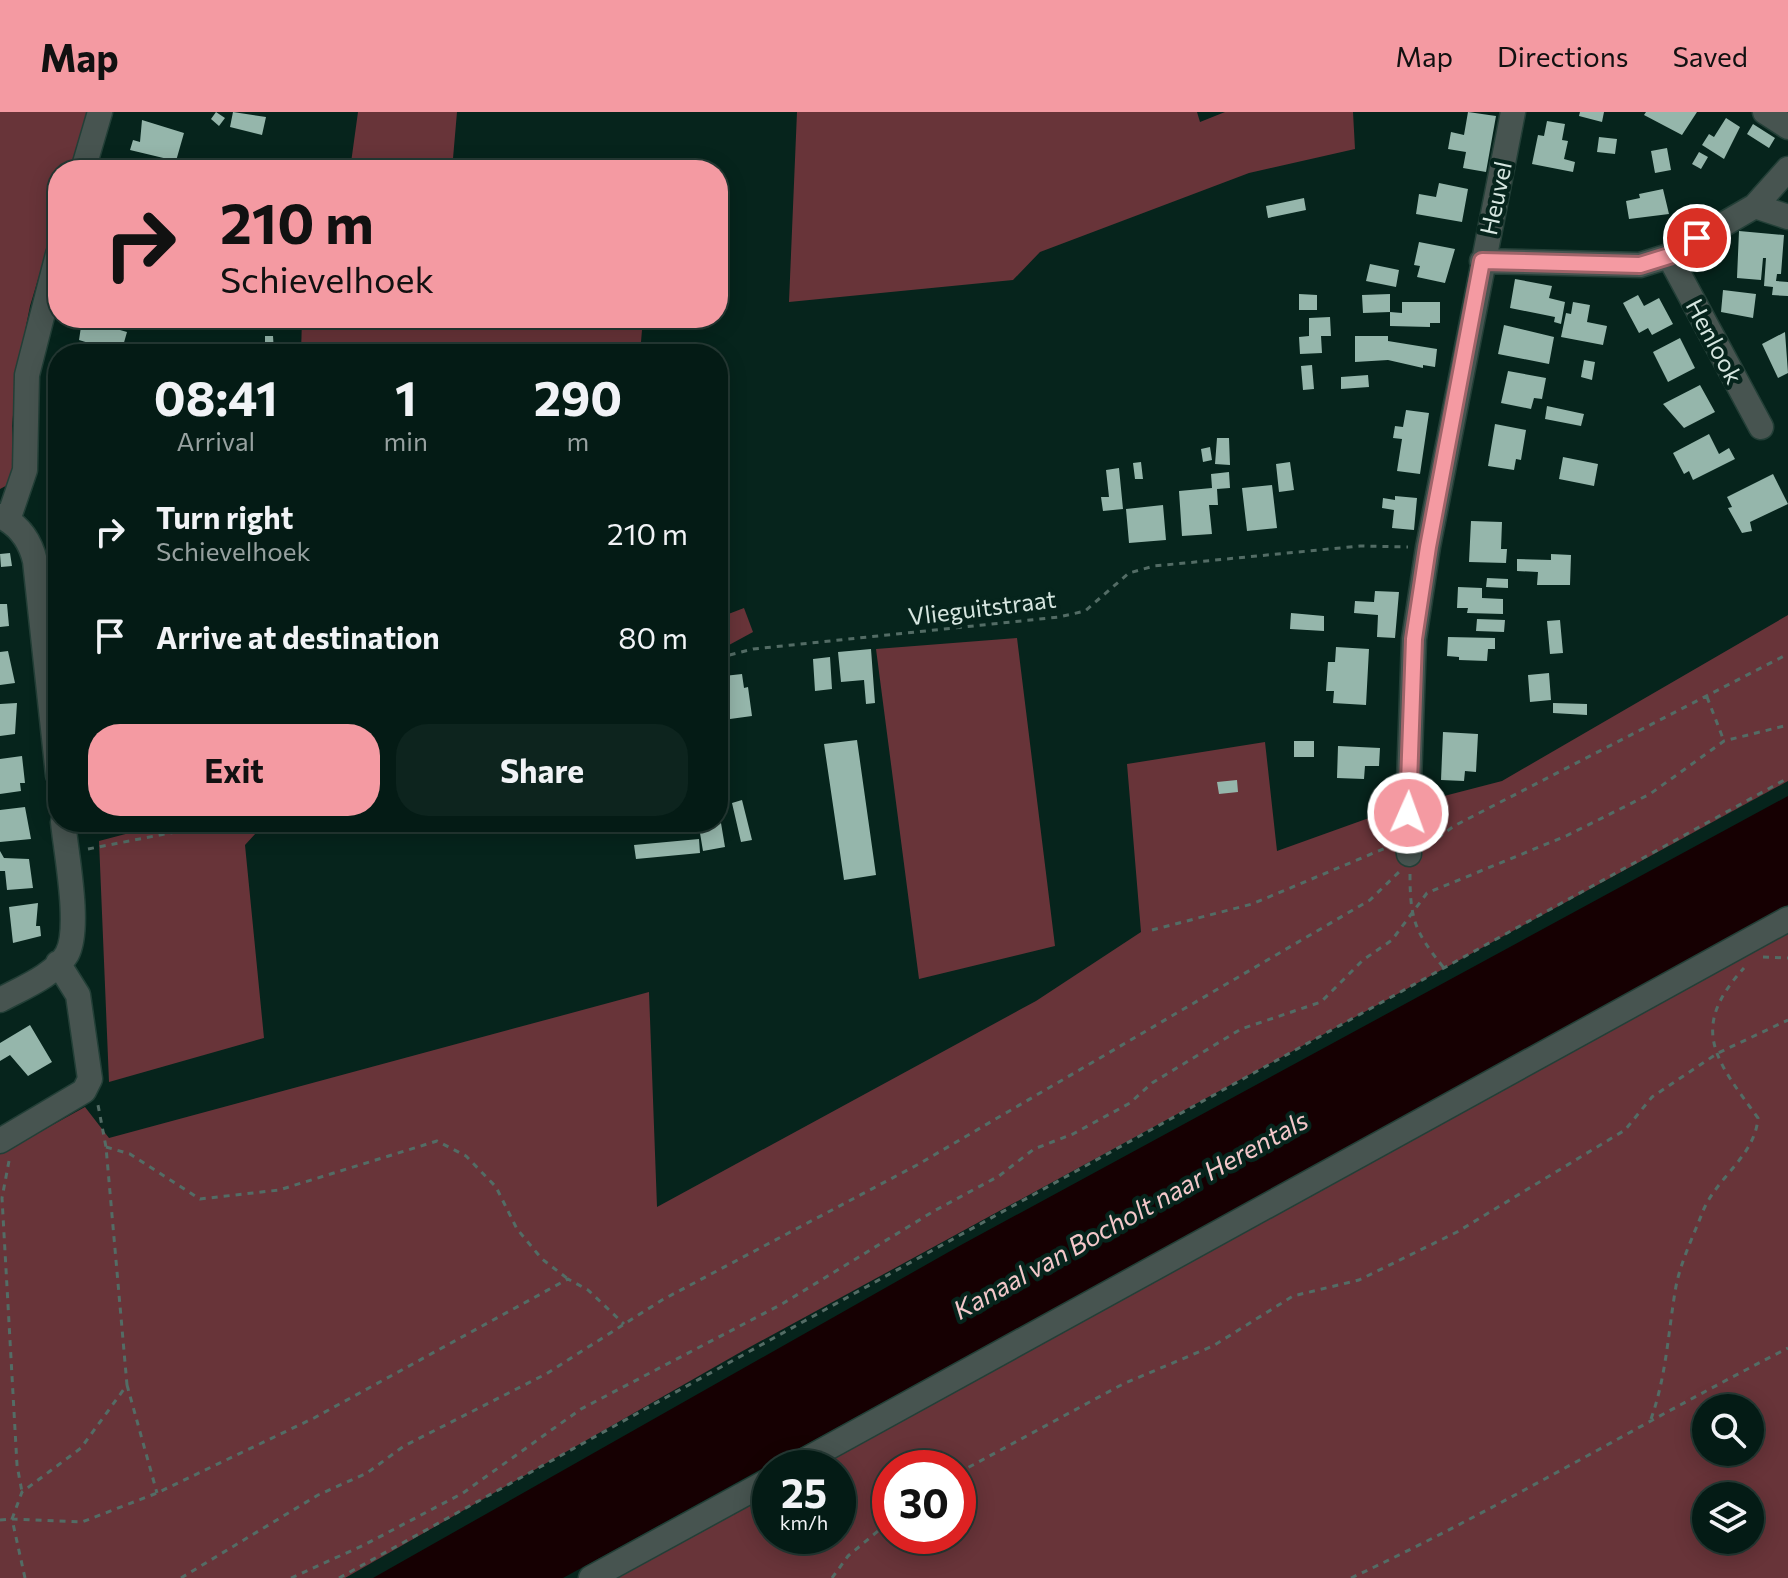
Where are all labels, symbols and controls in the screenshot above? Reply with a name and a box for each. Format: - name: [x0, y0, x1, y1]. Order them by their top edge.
- text: Map: [40, 33, 119, 80]
- text: Map: [1395, 39, 1453, 73]
- text: Directions: [1497, 39, 1628, 73]
- text: Saved: [1672, 39, 1748, 73]
- street label: Heuvel: [1473, 158, 1517, 238]
- text: 210 m: [220, 187, 374, 256]
- icon: right: [88, 192, 192, 296]
- pin: [1663, 204, 1731, 272]
- icon: arrive: [1675, 216, 1719, 260]
- text: Schievelhoek: [220, 256, 434, 300]
- street label: Henlook: [1681, 293, 1749, 389]
- text: 08:41: [154, 367, 278, 426]
- text: 1: [395, 367, 417, 426]
- text: 290: [534, 367, 622, 426]
- text: Arrival: [176, 425, 255, 456]
- text: min: [384, 425, 428, 456]
- text: m: [567, 425, 589, 456]
- text: Turn right: [156, 498, 293, 535]
- icon: right: [88, 510, 132, 554]
- text: 210 m: [607, 514, 688, 551]
- text: Schievelhoek: [156, 535, 311, 566]
- street label: Vlieguitstraat: [906, 584, 1058, 630]
- icon: arrive: [88, 614, 132, 658]
- text: Arrive at destination: [156, 618, 440, 655]
- text: 80 m: [618, 618, 688, 655]
- button: Exit: [88, 724, 380, 816]
- button: Share: [396, 724, 688, 816]
- position arrow: [1366, 771, 1450, 855]
- water label: Kanaal van Bocholt naar Herentals: [947, 1103, 1313, 1325]
- map controls: [1692, 1394, 1764, 1554]
- button: search: [1692, 1394, 1764, 1466]
- speed limit sign: 30: [872, 1450, 976, 1554]
- text: 25: [781, 1467, 827, 1516]
- button: layers: [1692, 1482, 1764, 1554]
- text: km/h: [780, 1510, 828, 1534]

